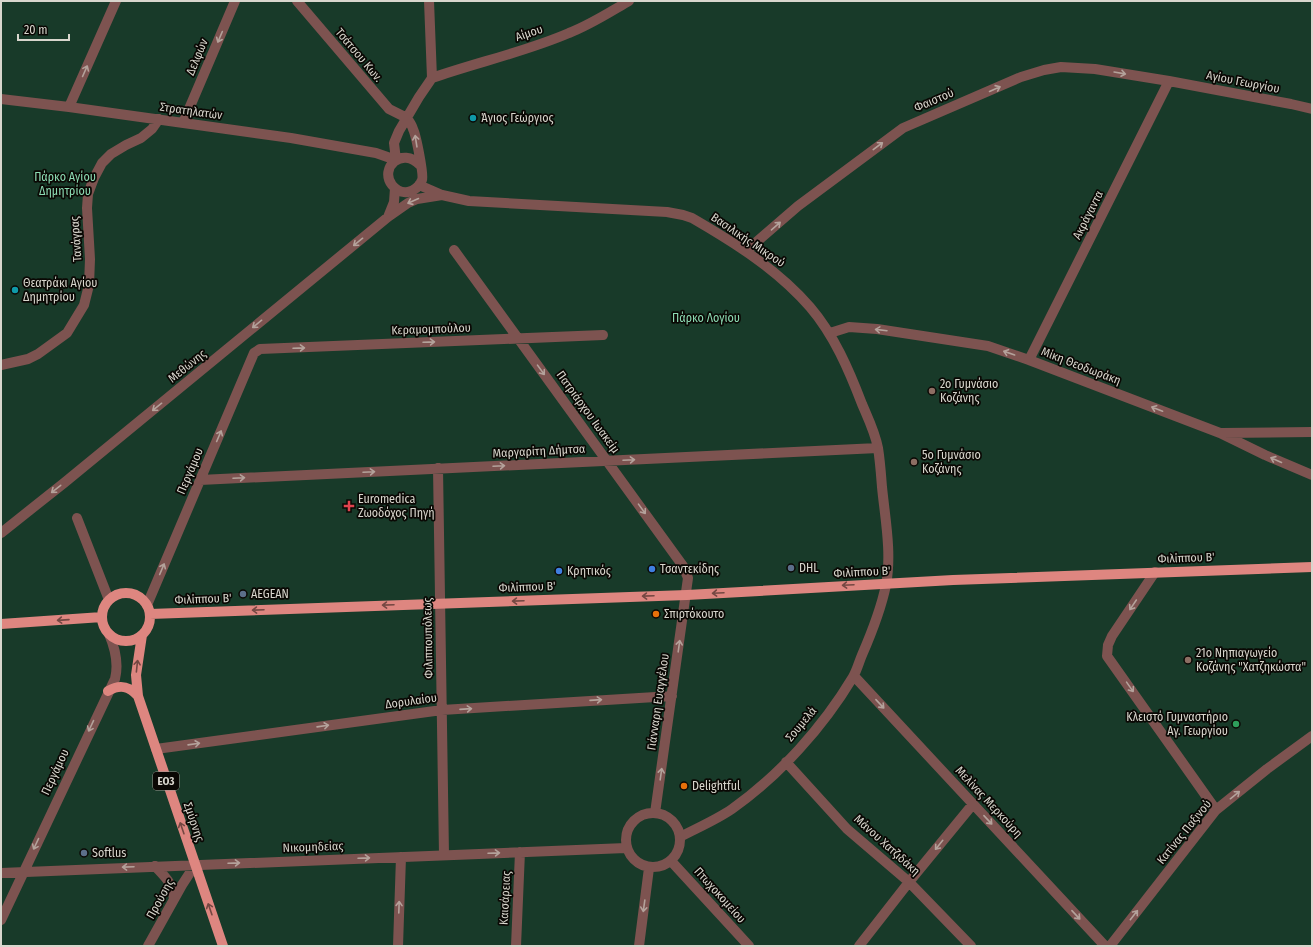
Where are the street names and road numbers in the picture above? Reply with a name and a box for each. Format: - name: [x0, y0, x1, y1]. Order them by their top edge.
- street label: Αίμου: [513, 22, 545, 44]
- street label: Τσάτσου Κων.: [333, 25, 386, 85]
- street label: Δελφών: [183, 36, 211, 77]
- street label: Αγίου Γεωργίου: [1205, 68, 1281, 96]
- street label: Φαιστού: [912, 85, 956, 115]
- street label: Στρατηλατών: [159, 100, 224, 122]
- street label: Ακράγαντα: [1070, 188, 1106, 242]
- street label: Βασιλικής Μικρού: [708, 210, 788, 270]
- street label: Τανάγρας: [67, 216, 85, 262]
- street label: Κεραμομπούλου: [391, 321, 471, 337]
- street label: Μίκη Θεοδωράκη: [1039, 344, 1123, 388]
- street label: Μεθώνης: [165, 347, 209, 385]
- street label: Πατριάρχου Ιωακείμ: [553, 368, 623, 456]
- street label: Μαργαρίτη Δήμτσα: [492, 442, 586, 460]
- street label: Περγάμου: [174, 446, 206, 496]
- street label: Φιλίππου Β': [1157, 550, 1215, 566]
- street label: Φιλίππου Β': [833, 564, 891, 580]
- street label: Φιλίππου Β': [498, 579, 556, 595]
- street label: Φιλίππου Β': [174, 591, 232, 607]
- street label: Φιλιππουπόλεως: [420, 597, 436, 679]
- street label: Γιάνναρη Ευαγγέλου: [644, 653, 672, 751]
- street label: Δορυλαίου: [384, 690, 438, 712]
- street label: Σουμελά: [783, 704, 819, 744]
- street label: Περγάμου: [38, 747, 72, 797]
- street label: Μελίνας Μερκούρη: [953, 764, 1025, 840]
- road number: ΕΟ3: [153, 772, 179, 790]
- street label: Κατίνας Παξινού: [1154, 797, 1214, 867]
- street label: Σμύρνης: [181, 801, 207, 843]
- street label: Μάνου Χατζιδάκη: [851, 812, 923, 878]
- street label: Νικομηδείας: [282, 839, 344, 855]
- street label: Πτωχοκομείου: [691, 864, 749, 926]
- street label: Καισάρειας: [497, 871, 513, 925]
- street label: Προύσης: [143, 876, 177, 922]

